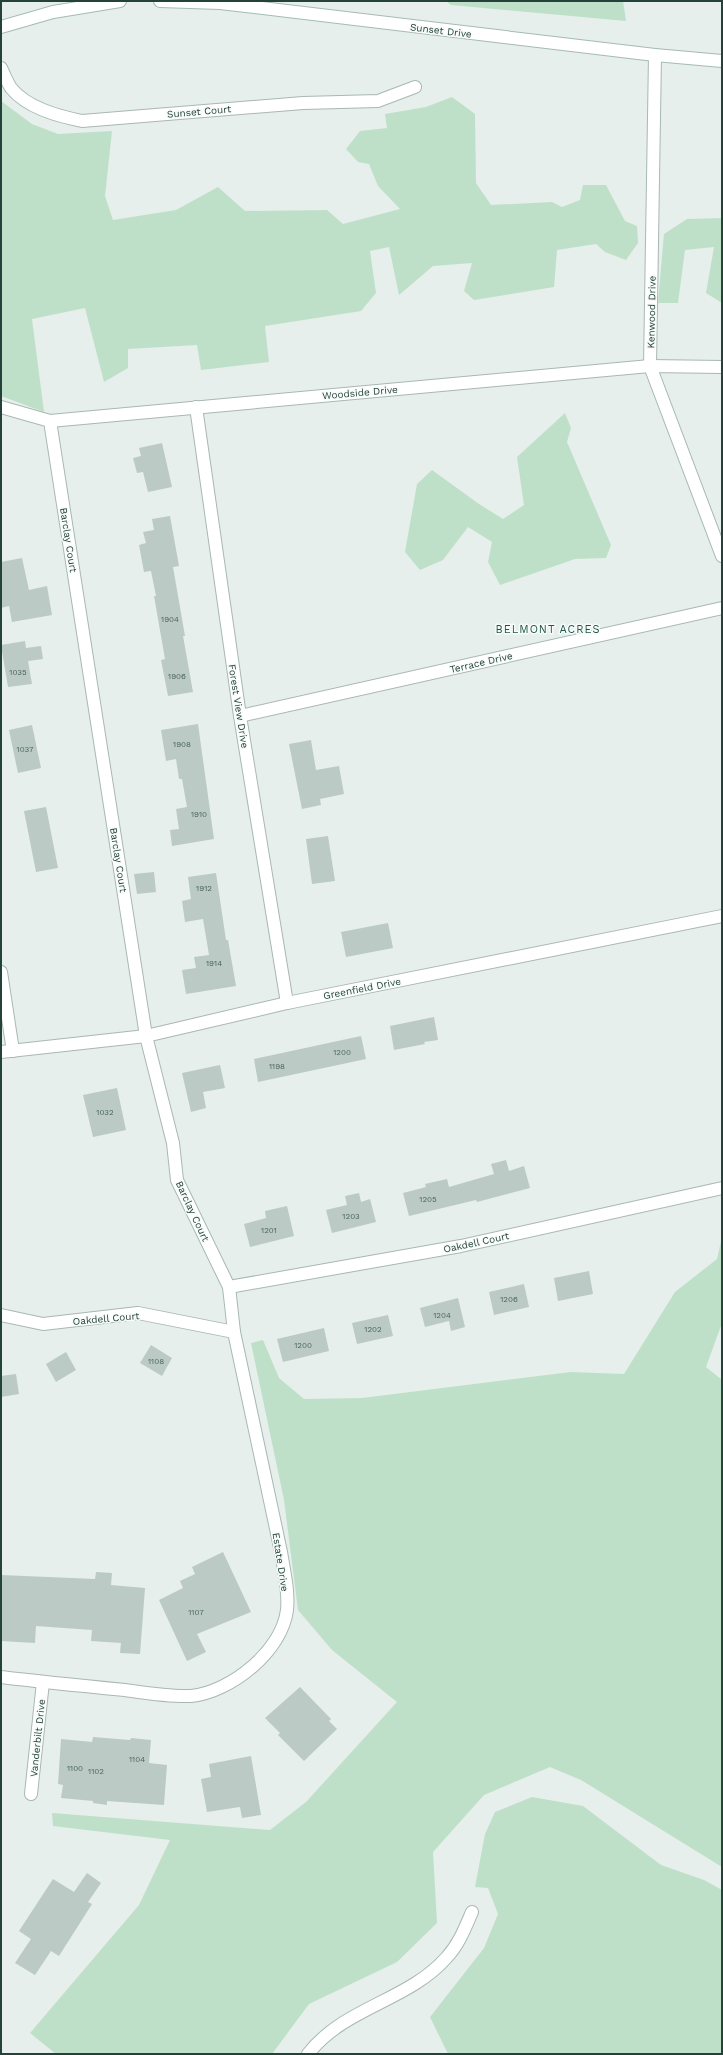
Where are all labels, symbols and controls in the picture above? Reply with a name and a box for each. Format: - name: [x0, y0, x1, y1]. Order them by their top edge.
- street label: Sunset Drive: [409, 21, 473, 40]
- street label: Sunset Court: [167, 103, 232, 120]
- street label: Kenwood Drive: [645, 275, 658, 348]
- street label: Woodside Drive: [322, 384, 398, 401]
- street label: Barclay Court: [58, 507, 79, 574]
- house number: 1904: [161, 615, 179, 624]
- district label: BELMONT ACRES: [495, 623, 601, 636]
- street label: Terrace Drive: [449, 650, 514, 675]
- street label: Forest View Drive: [226, 663, 251, 749]
- house number: 1035: [9, 668, 27, 677]
- house number: 1906: [168, 672, 186, 681]
- house number: 1908: [173, 740, 191, 749]
- house number: 1037: [17, 745, 34, 754]
- house number: 1910: [191, 810, 207, 819]
- street label: Barclay Court: [108, 827, 129, 894]
- house number: 1912: [196, 884, 212, 893]
- house number: 1914: [206, 959, 222, 968]
- street label: Greenfield Drive: [322, 976, 402, 1001]
- house number: 1200: [333, 1048, 351, 1057]
- house number: 1198: [269, 1062, 285, 1071]
- house number: 1032: [96, 1108, 114, 1117]
- street label: Barclay Court: [174, 1179, 212, 1244]
- house number: 1205: [419, 1195, 437, 1204]
- house number: 1203: [342, 1212, 360, 1221]
- house number: 1201: [261, 1226, 277, 1235]
- street label: Oakdell Court: [442, 1230, 511, 1255]
- house number: 1206: [500, 1295, 518, 1304]
- street label: Oakdell Court: [72, 1310, 141, 1327]
- house number: 1204: [433, 1311, 451, 1320]
- house number: 1202: [364, 1325, 382, 1334]
- house number: 1200: [294, 1341, 312, 1350]
- house number: 1108: [148, 1357, 164, 1366]
- street label: Estate Drive: [270, 1532, 291, 1593]
- house number: 1107: [188, 1608, 204, 1617]
- street label: Vanderbilt Drive: [28, 1698, 47, 1777]
- house number: 1104: [129, 1755, 145, 1764]
- house number: 1100: [67, 1764, 83, 1773]
- house number: 1102: [88, 1767, 104, 1776]

